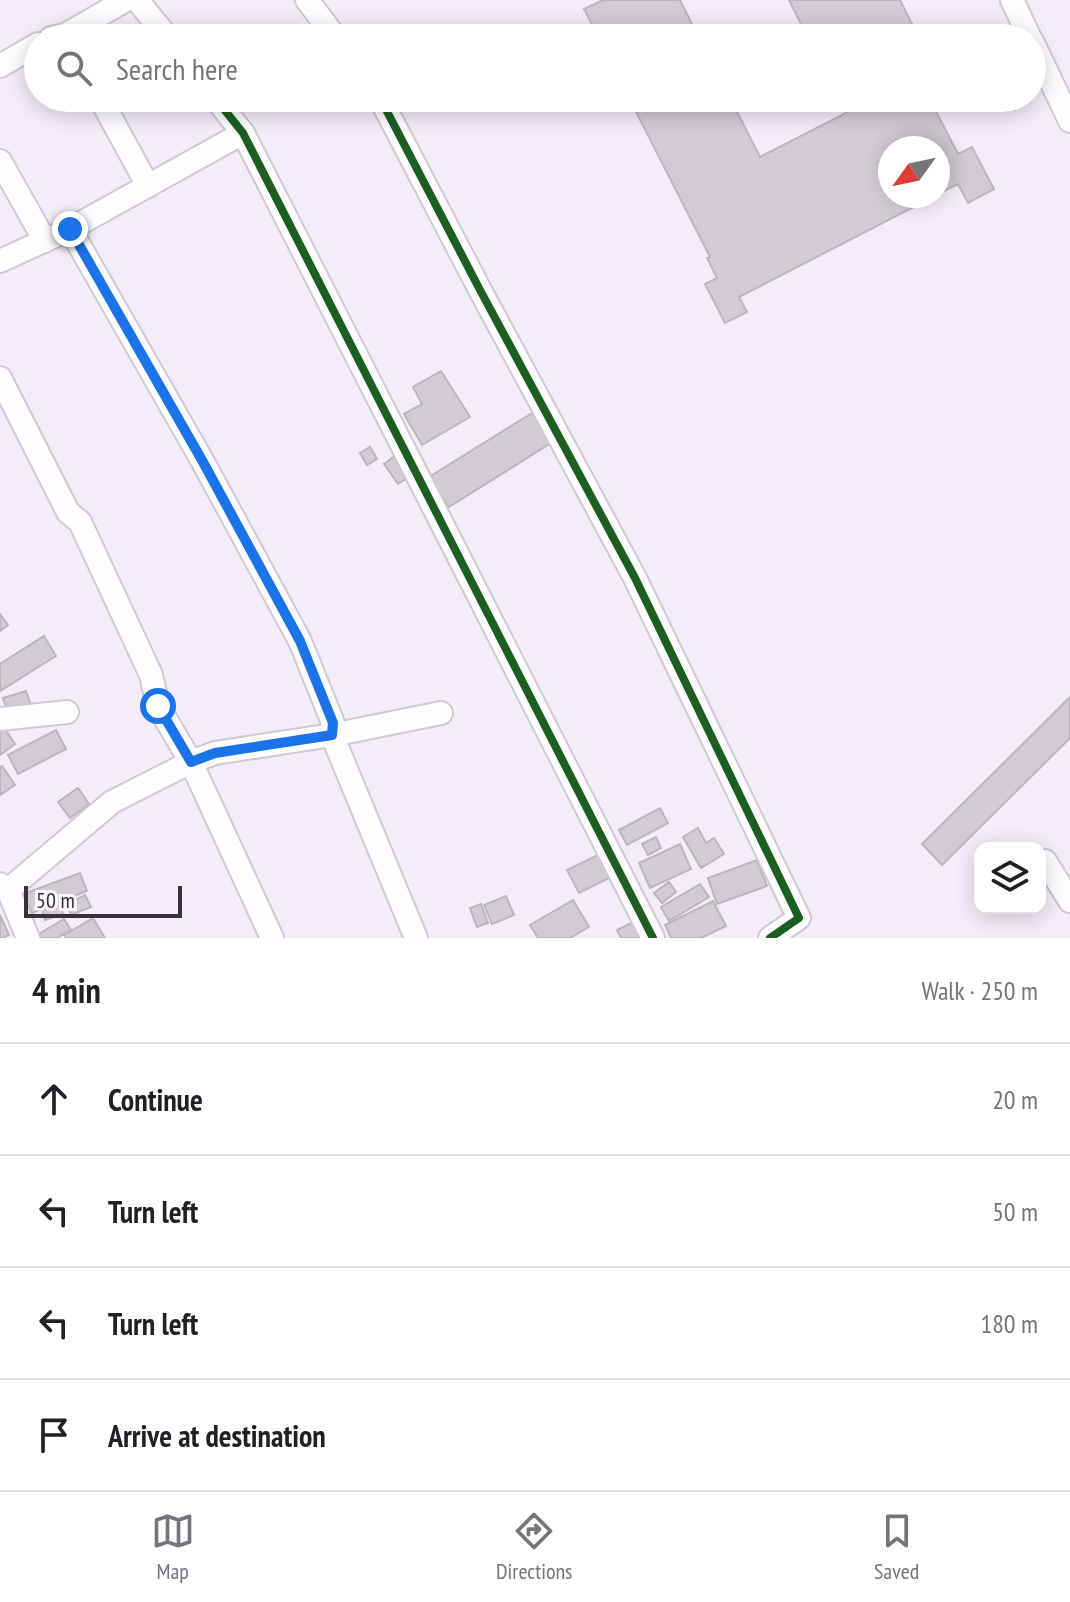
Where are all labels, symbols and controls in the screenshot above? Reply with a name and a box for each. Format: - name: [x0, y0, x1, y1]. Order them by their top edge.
- search box: [24, 24, 1046, 112]
- icon: search: [52, 46, 96, 90]
- text: Search here: [116, 49, 238, 88]
- north arrow: [878, 136, 950, 208]
- route end: [52, 211, 88, 247]
- route start: [140, 688, 176, 724]
- map controls: [974, 842, 1046, 914]
- button: layers: [974, 842, 1046, 914]
- scale bar: [24, 882, 182, 918]
- text: 50 m: [36, 886, 75, 914]
- text: 4 min: [32, 968, 101, 1012]
- text: Walk · 250 m: [921, 974, 1038, 1007]
- icon: ahead: [32, 1077, 76, 1121]
- text: Continue: [108, 1080, 203, 1119]
- text: 20 m: [992, 1083, 1038, 1116]
- icon: left: [32, 1189, 76, 1233]
- text: Turn left: [108, 1192, 198, 1231]
- text: 50 m: [992, 1195, 1038, 1228]
- icon: left: [32, 1301, 76, 1345]
- text: Turn left: [108, 1304, 198, 1343]
- text: 180 m: [980, 1307, 1038, 1340]
- icon: arrive: [32, 1413, 76, 1457]
- text: Arrive at destination: [108, 1416, 326, 1455]
- tab: Map: [151, 1509, 195, 1585]
- tab: Directions: [496, 1509, 573, 1585]
- tab: Saved: [874, 1509, 919, 1585]

